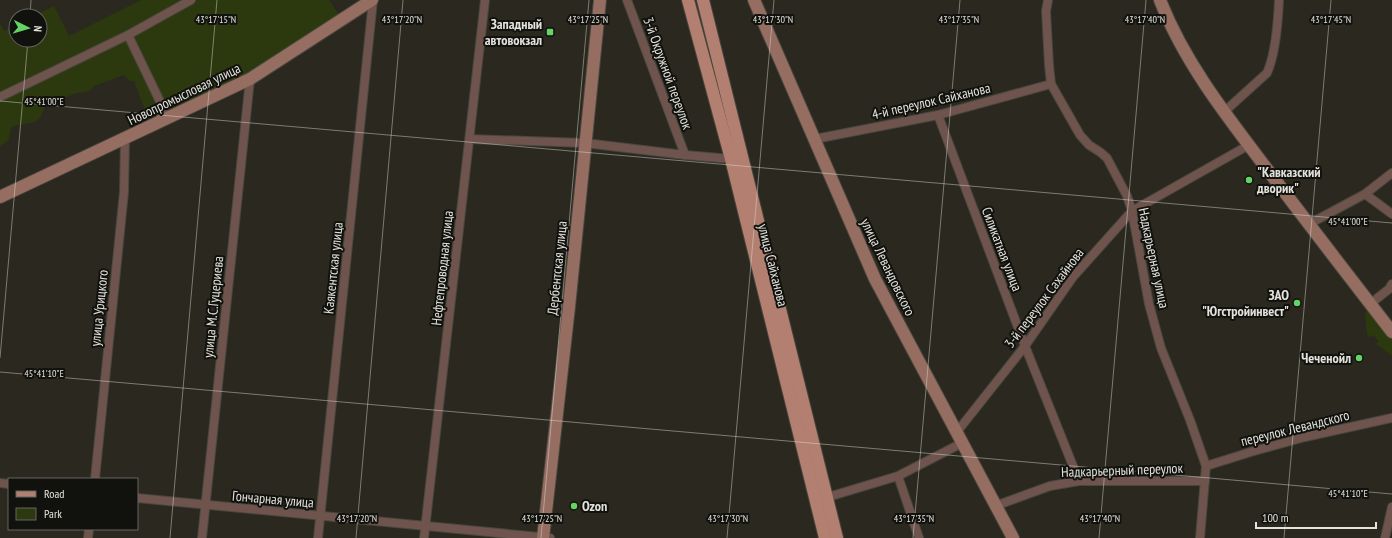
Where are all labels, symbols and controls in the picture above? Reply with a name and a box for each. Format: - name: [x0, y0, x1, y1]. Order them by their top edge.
- north arrow: [8, 8, 48, 48]
- text: 43°17'15"N: [196, 13, 236, 26]
- text: 43°17'20"N: [382, 13, 422, 26]
- text: 43°17'25"N: [568, 13, 608, 26]
- text: 43°17'30"N: [753, 13, 793, 26]
- text: 43°17'35"N: [939, 13, 979, 26]
- text: 43°17'40"N: [1125, 13, 1165, 26]
- text: 43°17'45"N: [1311, 13, 1351, 26]
- street label: 3-й Окружной переулок: [639, 14, 697, 132]
- place label: Западный автовокзал: [485, 15, 542, 49]
- text: N: [31, 25, 45, 32]
- marker: Западный автовокзал: [545, 27, 555, 37]
- street label: Новопромысловая улица: [125, 59, 243, 129]
- street label: 4-й переулок Сайханова: [870, 79, 992, 123]
- text: 45°41'00"E: [24, 95, 64, 108]
- place label: "Кавказский дворик": [1256, 163, 1321, 197]
- marker: "Кавказский дворик": [1244, 175, 1254, 185]
- street label: Силикатная улица: [978, 204, 1026, 294]
- street label: Надкарьерная улица: [1135, 206, 1173, 310]
- street label: Нефтепроводная улица: [427, 210, 457, 326]
- street label: улица Левандовского: [857, 215, 919, 319]
- text: 45°41'00"E: [1328, 215, 1368, 228]
- street label: Дербентская улица: [543, 220, 571, 316]
- street label: Каякентская улица: [319, 221, 347, 315]
- street label: улица Сайханова: [754, 222, 792, 308]
- street label: 3-й переулок Сахайнова: [1000, 244, 1088, 352]
- street label: улица М.С.Гуцериева: [199, 255, 227, 359]
- street label: улица Урицкого: [86, 269, 112, 347]
- place label: ЗАО "Югстройинвест": [1202, 286, 1289, 320]
- marker: ЗАО "Югстройинвест": [1292, 298, 1302, 308]
- place label: Чеченойл: [1301, 349, 1351, 367]
- marker: Чеченойл: [1354, 353, 1364, 363]
- text: 45°41'10"E: [24, 367, 64, 380]
- street label: переулок Левандского: [1239, 406, 1351, 450]
- street label: Надкарьерный переулок: [1061, 459, 1184, 481]
- legend: [8, 478, 138, 530]
- text: Road: [44, 486, 64, 501]
- street label: Гончарная улица: [231, 486, 315, 512]
- text: 45°41'10"E: [1328, 487, 1368, 500]
- place label: Ozon: [582, 497, 607, 515]
- marker: Ozon: [569, 501, 579, 511]
- scale bar: [1256, 504, 1376, 530]
- text: Park: [44, 506, 62, 521]
- text: 100 m: [1262, 510, 1289, 525]
- text: 43°17'20"N: [337, 512, 377, 525]
- text: 43°17'25"N: [522, 512, 562, 525]
- text: 43°17'30"N: [708, 512, 748, 525]
- text: 43°17'35"N: [894, 512, 934, 525]
- text: 43°17'40"N: [1080, 512, 1120, 525]

